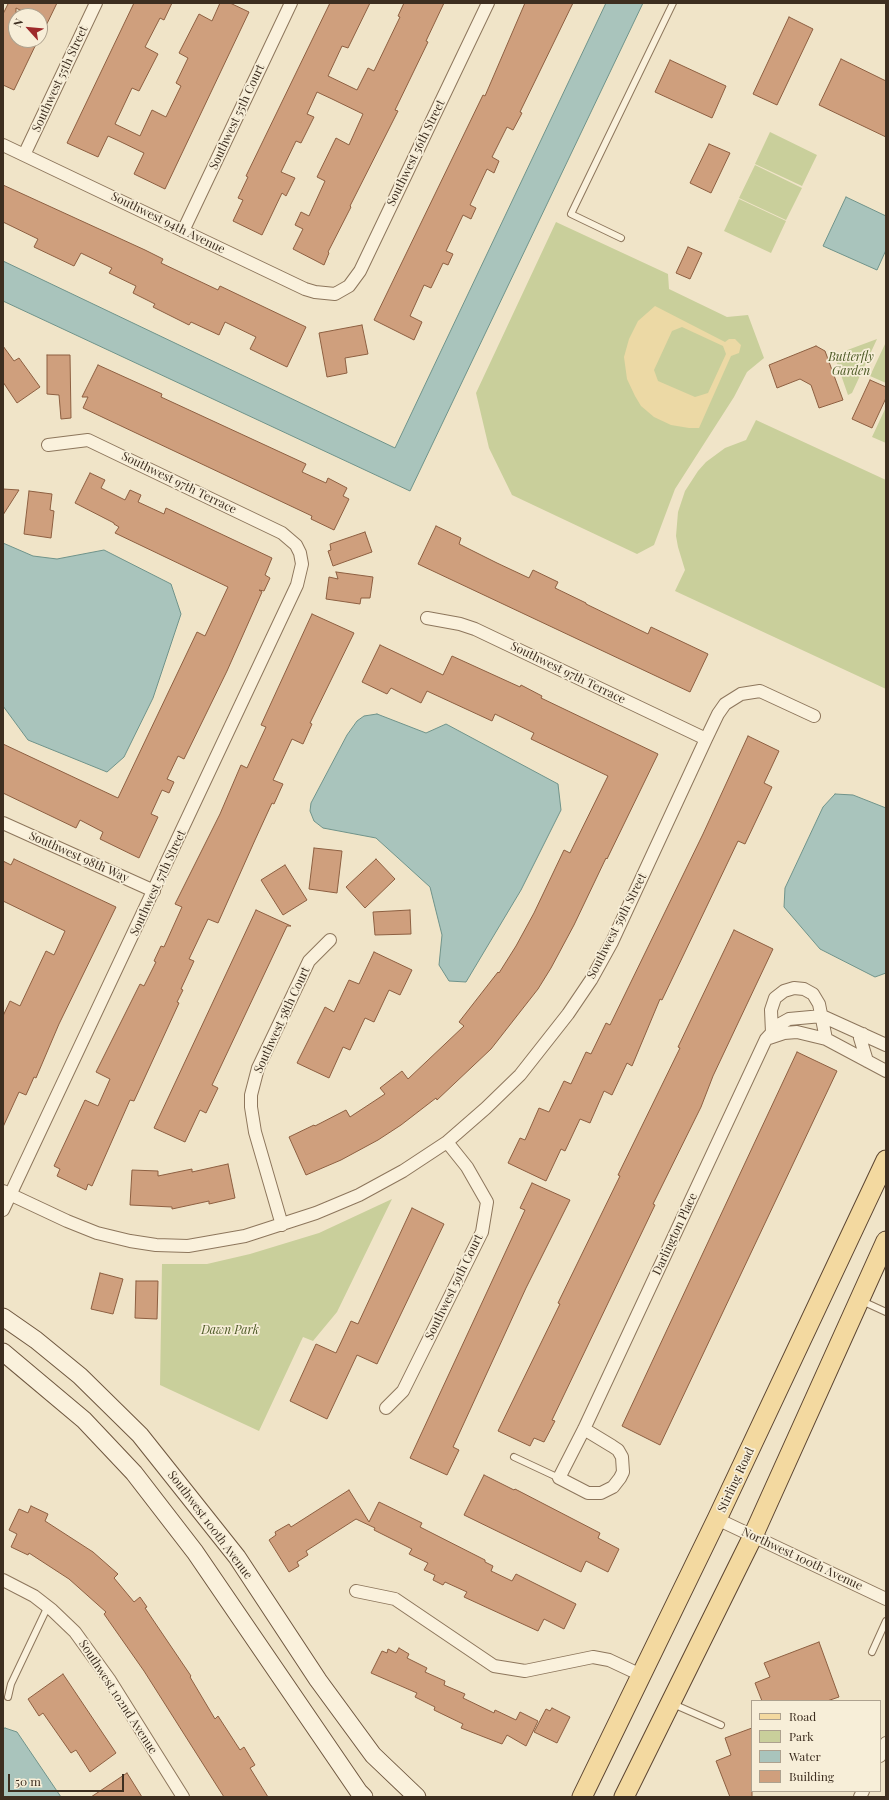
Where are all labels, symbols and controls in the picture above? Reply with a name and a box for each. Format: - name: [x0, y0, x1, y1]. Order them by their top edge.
- north arrow: [8, 8, 48, 48]
- text: N: [9, 16, 26, 30]
- street label: Southwest 55th Street: [29, 24, 91, 134]
- street label: Southwest 55th Court: [206, 62, 268, 172]
- street label: Southwest 56th Street: [384, 97, 448, 209]
- street label: Southwest 94th Avenue: [109, 189, 227, 257]
- park label: Butterfly Garden: [828, 350, 874, 378]
- street label: Southwest 97th Terrace: [119, 449, 239, 517]
- street label: Southwest 97th Terrace: [508, 639, 628, 707]
- street label: Southwest 98th Way: [27, 828, 131, 886]
- street label: Southwest 57th Street: [127, 828, 189, 938]
- street label: Southwest 59th Street: [584, 871, 650, 981]
- street label: Southwest 58th Court: [251, 964, 313, 1076]
- street label: Darlington Place: [650, 1191, 700, 1277]
- street label: Southwest 59th Court: [422, 1232, 486, 1342]
- park label: Dawn Park: [201, 1323, 259, 1337]
- street label: Stirling Road: [715, 1445, 757, 1515]
- street label: Southwest 100th Avenue: [165, 1468, 255, 1582]
- street label: Northwest 100th Avenue: [739, 1525, 865, 1593]
- street label: Southwest 102nd Avenue: [76, 1637, 160, 1757]
- legend: [751, 1700, 881, 1792]
- text: Road: [789, 1708, 816, 1724]
- text: Park: [789, 1728, 814, 1744]
- text: Water: [789, 1748, 821, 1764]
- scale bar: [10, 1766, 126, 1792]
- text: Building: [789, 1768, 834, 1784]
- text: 50 m: [15, 1773, 41, 1789]

